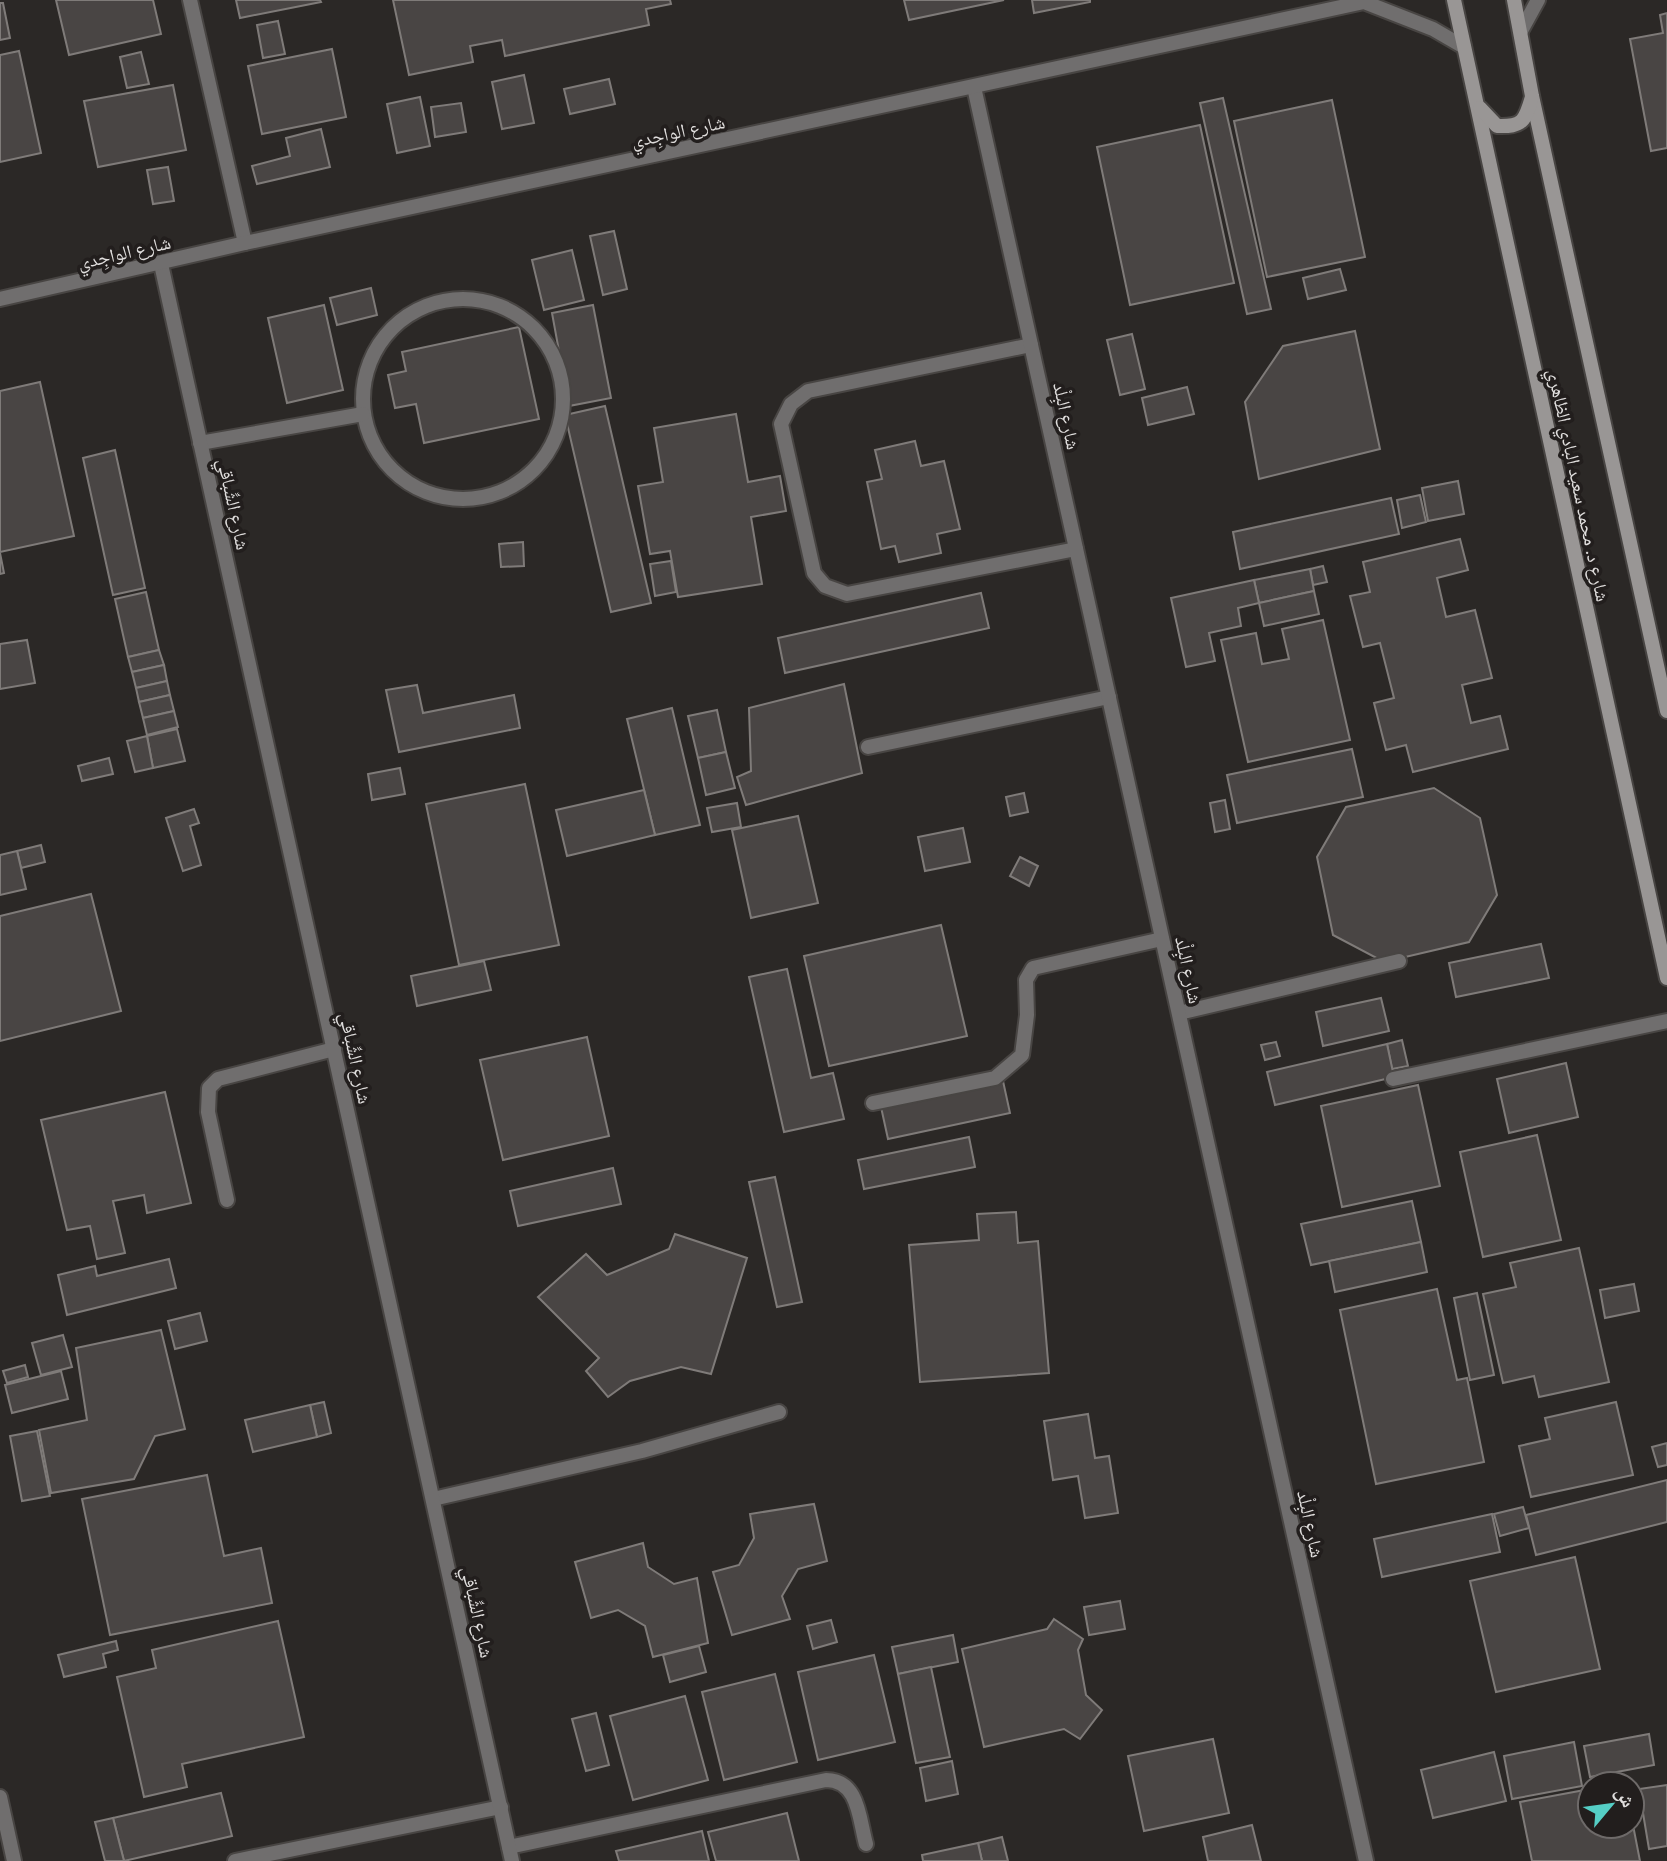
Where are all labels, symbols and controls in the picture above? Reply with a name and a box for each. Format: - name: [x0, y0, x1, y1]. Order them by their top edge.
- street label: شارع الواجِدي: [629, 110, 728, 156]
- street label: شارع الواجِدي: [75, 231, 174, 278]
- street label: شارع د. محمد سعيد البادي الظاهري: [1539, 366, 1614, 605]
- street label: شارع البِلْد: [1045, 380, 1085, 452]
- street label: شارع الشِّباقي: [209, 456, 254, 553]
- street label: شارع البِلْد: [1167, 934, 1207, 1006]
- street label: شارع الشِّباقي: [331, 1010, 376, 1107]
- street label: شارع البِلْد: [1289, 1488, 1329, 1560]
- street label: شارع الشِّباقي: [453, 1564, 498, 1661]
- north arrow: [1576, 1770, 1646, 1840]
- text: ش: [1610, 1783, 1640, 1811]

